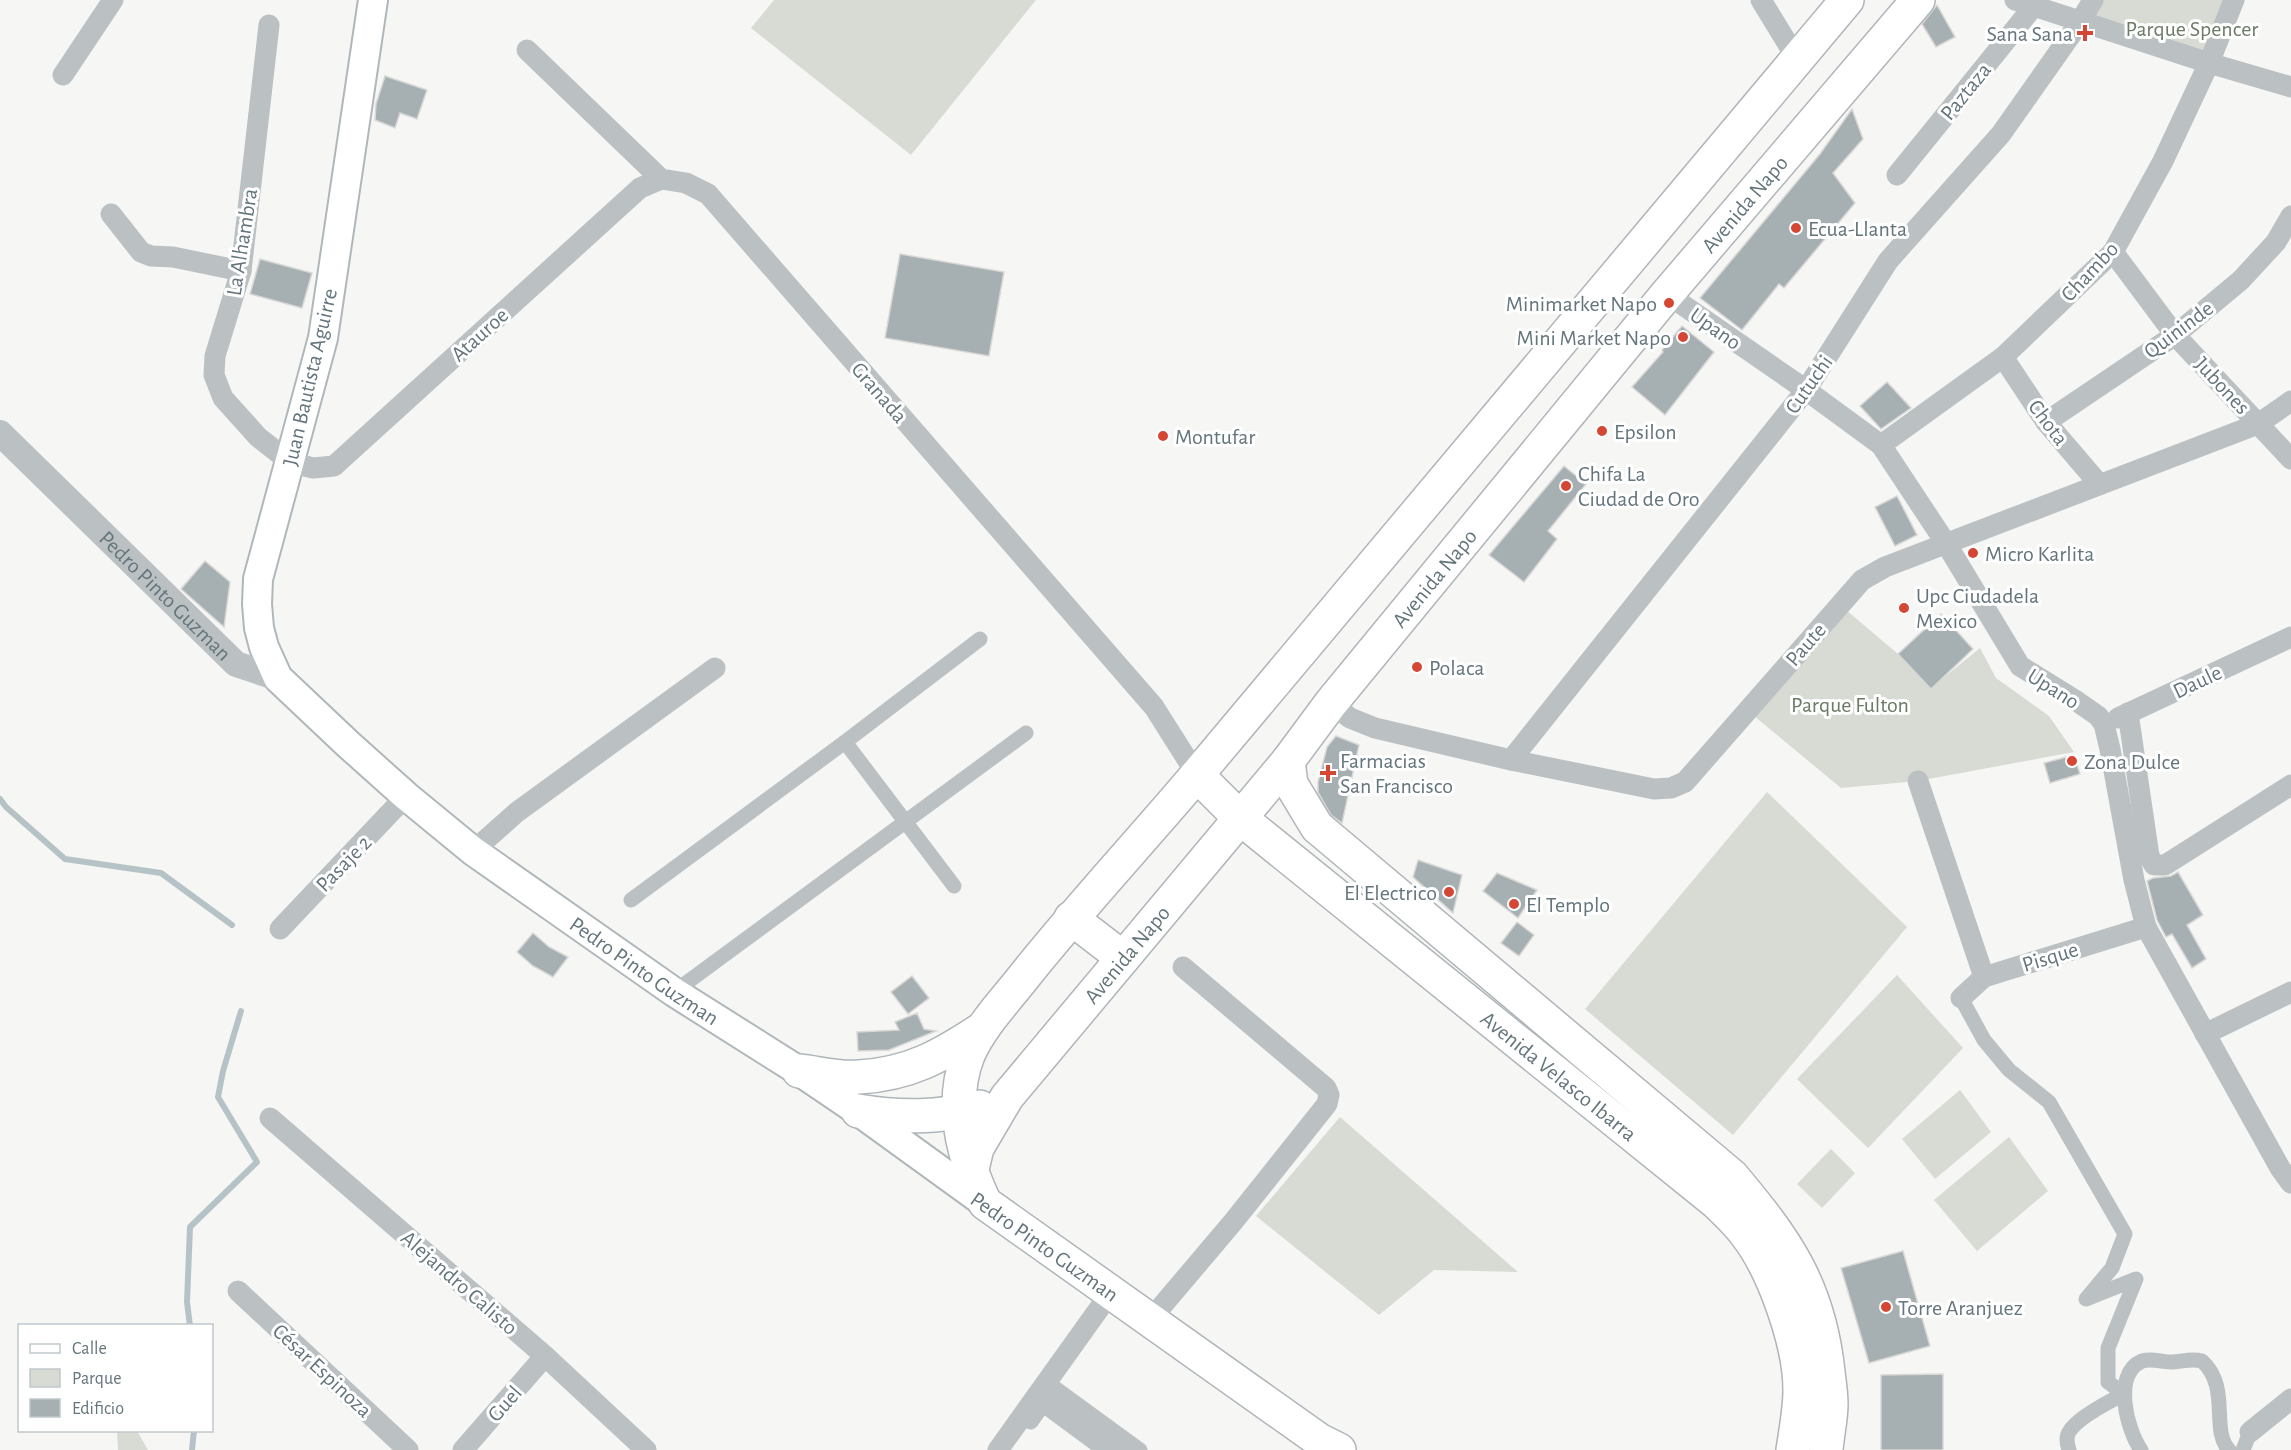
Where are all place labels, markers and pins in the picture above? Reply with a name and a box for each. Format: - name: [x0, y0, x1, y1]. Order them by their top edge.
- place label: Sana Sana: [1987, 23, 2073, 45]
- marker: Sana Sana: [2078, 26, 2092, 40]
- place label: Ecua-Llanta: [1808, 218, 1907, 240]
- marker: Ecua-Llanta: [1789, 221, 1803, 235]
- place label: Minimarket Napo: [1506, 293, 1657, 315]
- marker: Minimarket Napo: [1662, 296, 1676, 310]
- place label: Mini Market Napo: [1517, 327, 1671, 349]
- marker: Mini Market Napo: [1676, 330, 1690, 344]
- place label: Epsilon: [1614, 421, 1677, 443]
- marker: Epsilon: [1595, 424, 1609, 438]
- place label: Montufar: [1175, 426, 1255, 448]
- marker: Montufar: [1156, 429, 1170, 443]
- place label: Chifa La Ciudad de Oro: [1578, 463, 1700, 510]
- marker: Chifa La Ciudad de Oro: [1559, 479, 1573, 493]
- place label: Micro Karlita: [1985, 543, 2094, 565]
- marker: Micro Karlita: [1966, 546, 1980, 560]
- place label: Upc Ciudadela Mexico: [1916, 585, 2039, 632]
- marker: Upc Ciudadela Mexico: [1897, 601, 1911, 615]
- place label: Polaca: [1429, 657, 1484, 679]
- marker: Polaca: [1410, 660, 1424, 674]
- place label: Farmacias San Francisco: [1340, 750, 1453, 797]
- place label: Zona Dulce: [2084, 751, 2180, 773]
- marker: Zona Dulce: [2065, 754, 2079, 768]
- marker: Farmacias San Francisco: [1321, 766, 1335, 780]
- place label: El Electrico: [1344, 882, 1437, 904]
- marker: El Electrico: [1442, 885, 1456, 899]
- place label: El Templo: [1526, 894, 1610, 916]
- marker: El Templo: [1507, 897, 1521, 911]
- place label: Torre Aranjuez: [1898, 1297, 2023, 1319]
- marker: Torre Aranjuez: [1879, 1300, 1893, 1314]

